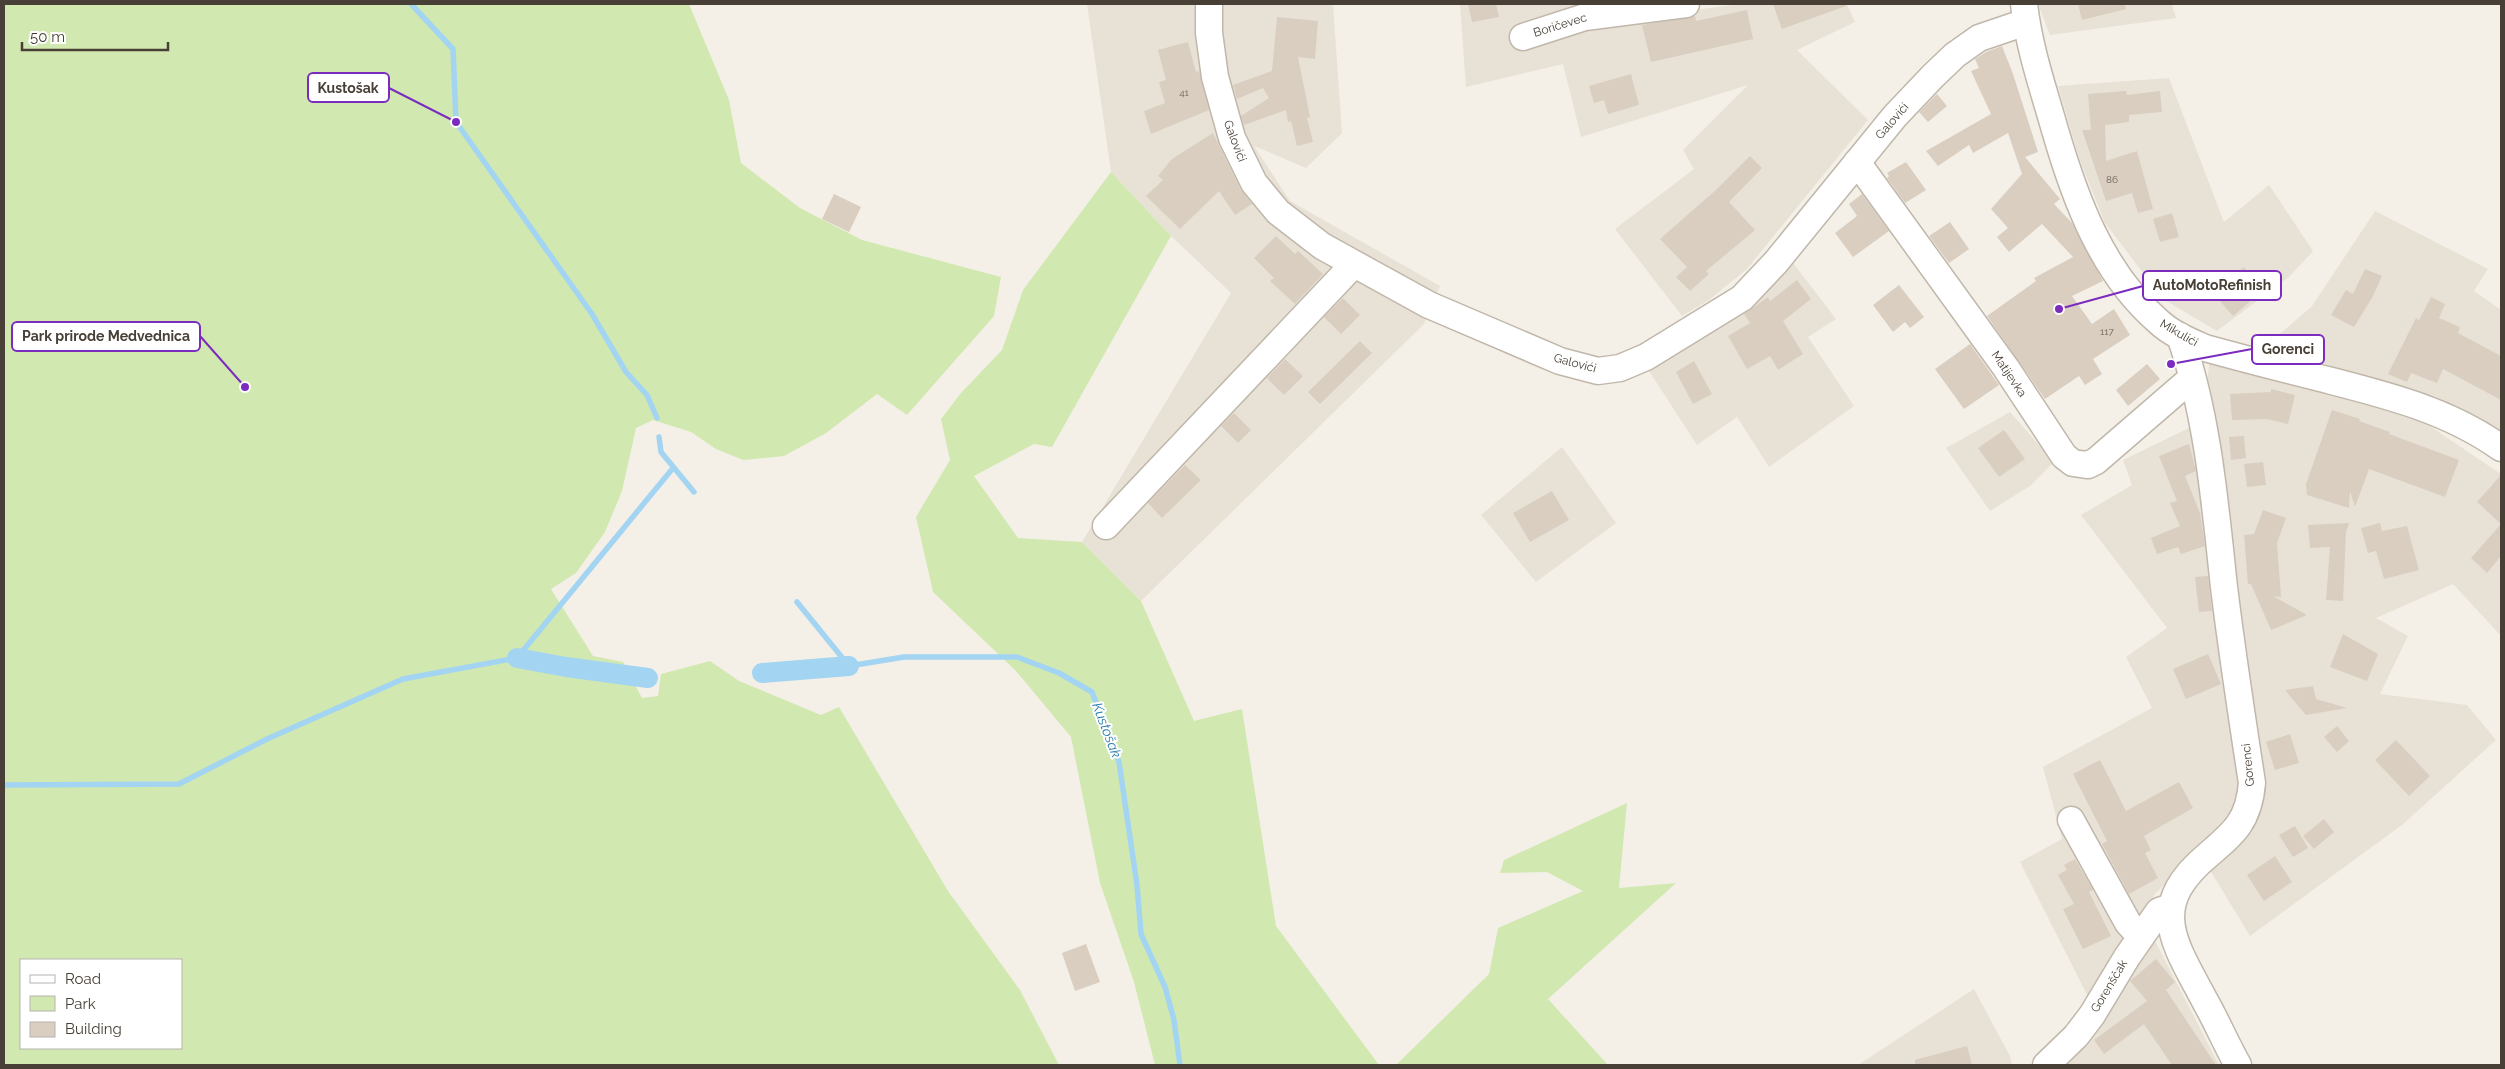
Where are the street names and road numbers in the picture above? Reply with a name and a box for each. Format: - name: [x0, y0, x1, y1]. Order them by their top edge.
- street label: Boričevec: [1532, 10, 1589, 40]
- street label: Galovići: [1872, 100, 1912, 142]
- street label: Galovići: [1221, 118, 1249, 164]
- street label: Mikulići: [2157, 317, 2201, 349]
- street label: Matijevka: [1989, 348, 2029, 400]
- street label: Galovići: [1552, 351, 1598, 375]
- street label: Gorenci: [2239, 743, 2257, 787]
- street label: Gorenščak: [2088, 957, 2131, 1015]

